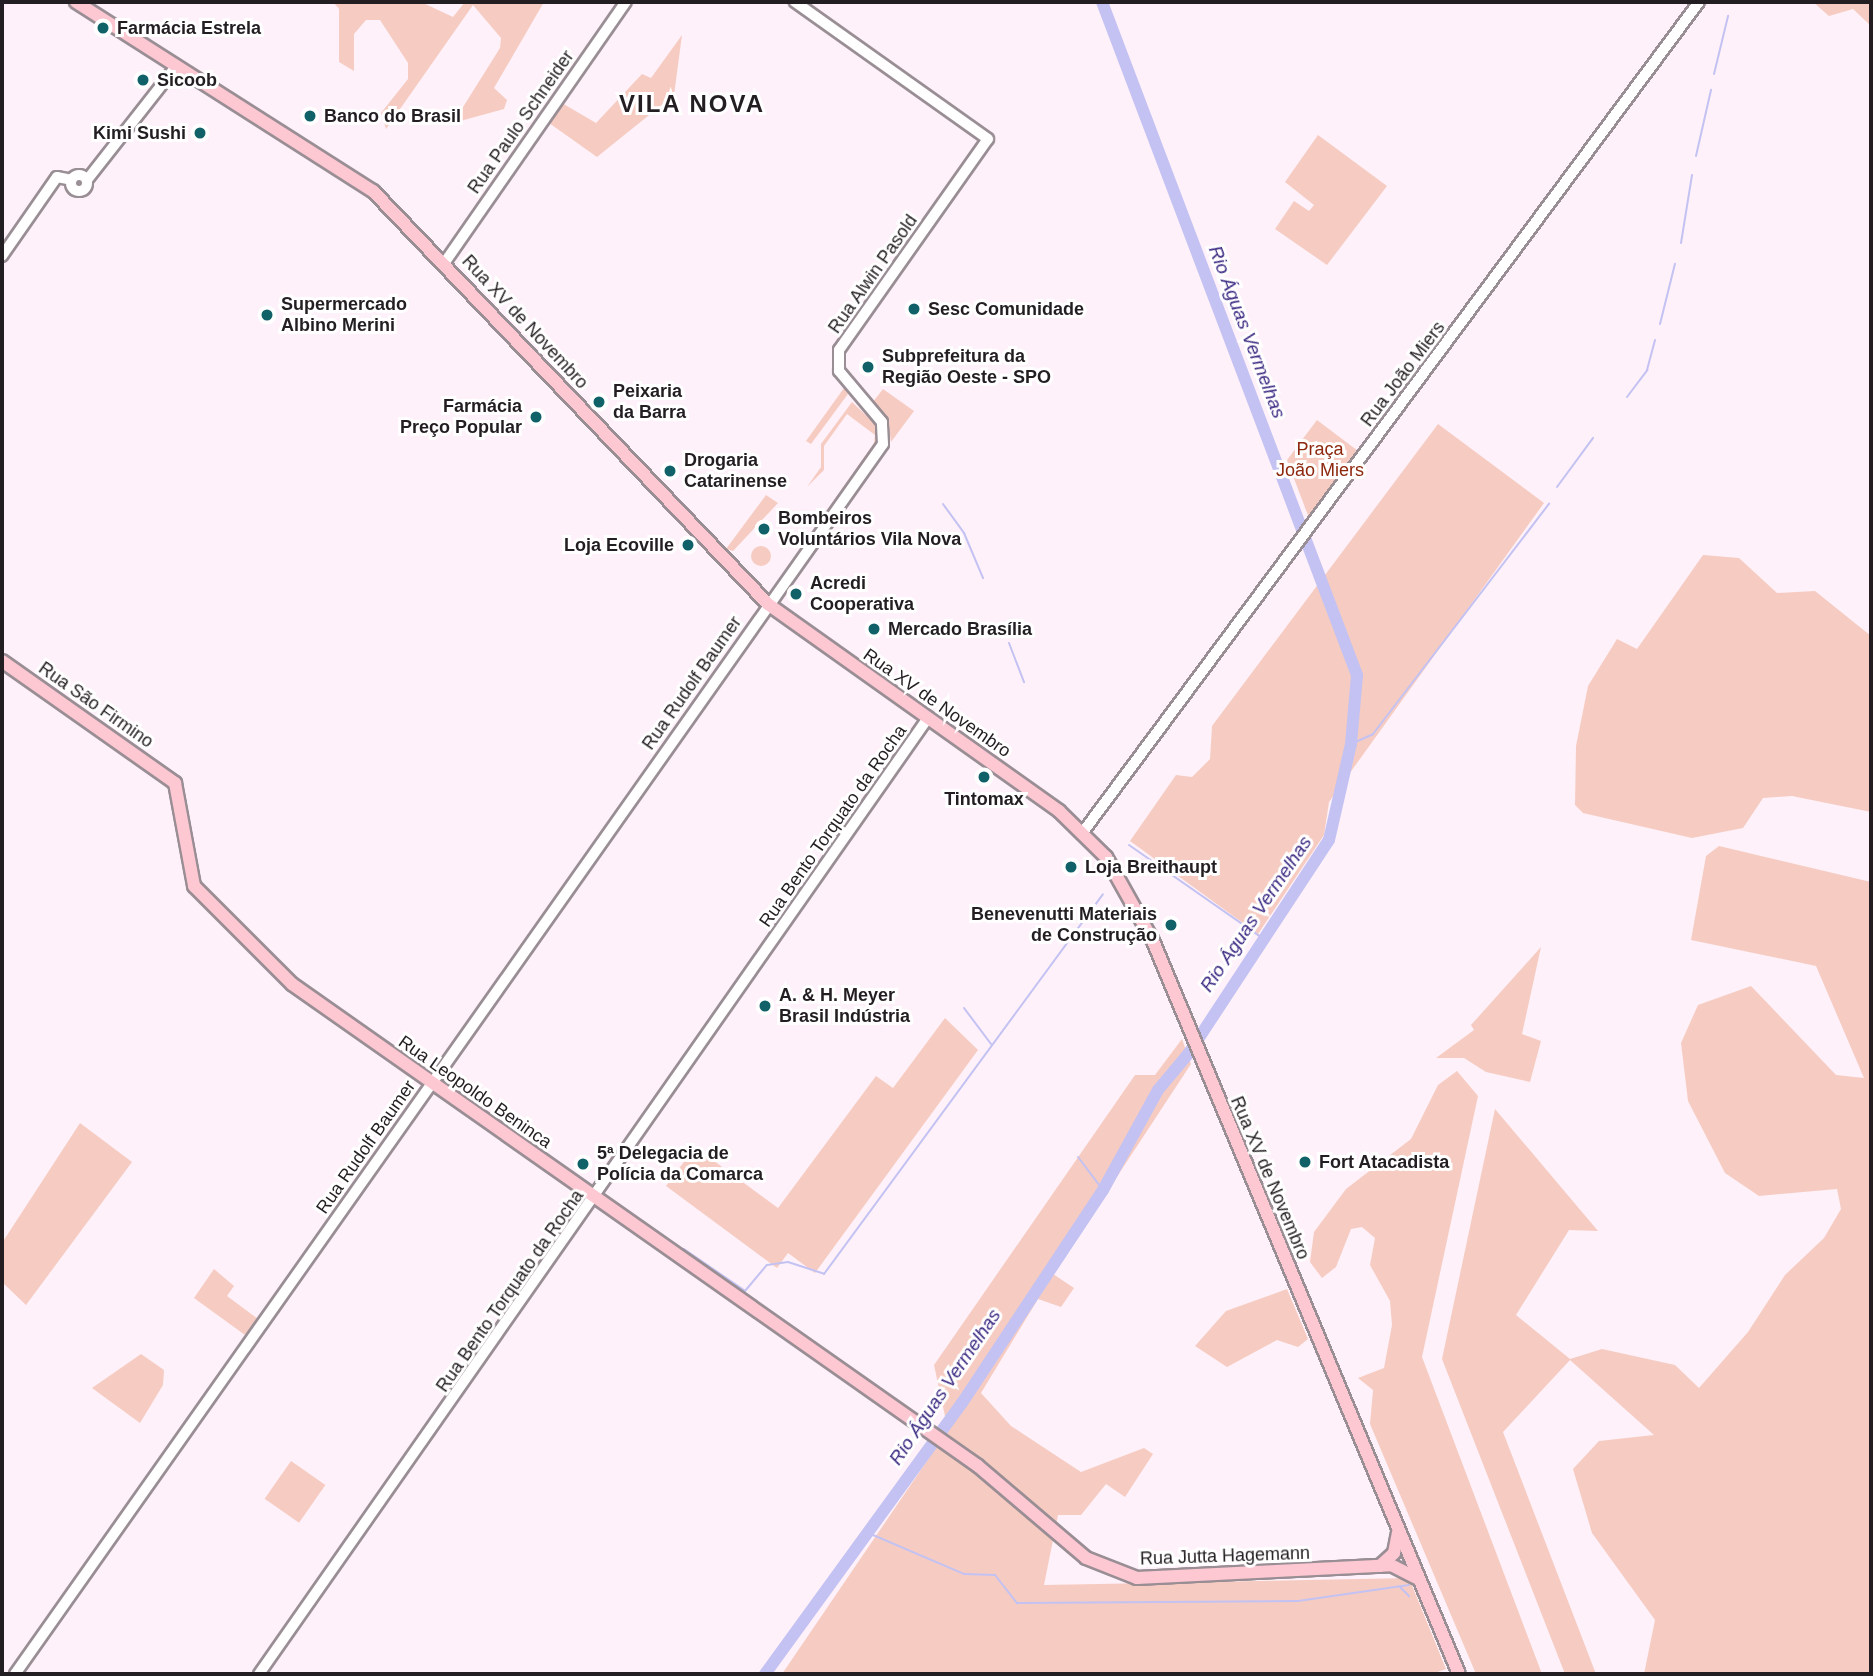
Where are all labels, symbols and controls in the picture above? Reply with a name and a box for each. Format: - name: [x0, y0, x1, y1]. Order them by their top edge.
- place label: Farmácia Estrela: [117, 17, 261, 39]
- marker: Farmácia Estrela: [95, 20, 111, 36]
- street label: Rua Paulo Schneider: [463, 46, 579, 198]
- place label: Sicoob: [157, 69, 217, 91]
- marker: Sicoob: [135, 72, 151, 88]
- district label: VILA NOVA: [620, 90, 764, 118]
- place label: Banco do Brasil: [324, 105, 461, 127]
- marker: Banco do Brasil: [302, 108, 318, 124]
- place label: Kimi Sushi: [93, 122, 186, 144]
- marker: Kimi Sushi: [192, 125, 208, 141]
- street label: Rua Alwin Pasold: [824, 210, 922, 338]
- water label: Rio Águas Vermelhas: [1204, 242, 1290, 422]
- street label: Rua XV de Novembro: [457, 251, 593, 393]
- place label: Supermercado Albino Merini: [281, 294, 407, 336]
- place label: Sesc Comunidade: [928, 298, 1084, 320]
- marker: Sesc Comunidade: [906, 301, 922, 317]
- marker: Supermercado Albino Merini: [259, 307, 275, 323]
- street label: Rua João Miers: [1356, 317, 1450, 431]
- place label: Subprefeitura da Região Oeste - SPO: [882, 346, 1051, 388]
- marker: Subprefeitura da Região Oeste - SPO: [860, 359, 876, 375]
- place label: Peixaria da Barra: [613, 381, 686, 424]
- marker: Peixaria da Barra: [591, 394, 607, 410]
- place label: Farmácia Preço Popular: [400, 396, 522, 438]
- marker: Farmácia Preço Popular: [528, 409, 544, 425]
- park label: Praça João Miers: [1276, 439, 1364, 482]
- place label: Drogaria Catarinense: [684, 450, 787, 492]
- marker: Drogaria Catarinense: [662, 463, 678, 479]
- place label: Bombeiros Voluntários Vila Nova: [778, 508, 961, 550]
- marker: Bombeiros Voluntários Vila Nova: [756, 521, 772, 537]
- place label: Loja Ecoville: [564, 534, 674, 556]
- marker: Loja Ecoville: [680, 537, 696, 553]
- place label: Acredi Cooperativa: [810, 573, 914, 616]
- marker: Acredi Cooperativa: [788, 586, 804, 602]
- street label: Rua Rudolf Baumer: [638, 612, 746, 754]
- place label: Mercado Brasília: [888, 618, 1032, 640]
- marker: Mercado Brasília: [866, 621, 882, 637]
- street label: Rua XV de Novembro: [859, 644, 1015, 762]
- street label: Rua São Firmino: [34, 657, 158, 753]
- street label: Rua Bento Torquato da Rocha: [755, 721, 911, 931]
- marker: Tintomax: [976, 769, 992, 785]
- place label: Tintomax: [944, 788, 1024, 810]
- water label: Rio Águas Vermelhas: [1195, 832, 1317, 996]
- place label: Loja Breithaupt: [1085, 856, 1217, 878]
- marker: Loja Breithaupt: [1063, 859, 1079, 875]
- place label: Benevenutti Materiais de Construção: [971, 904, 1157, 946]
- marker: Benevenutti Materiais de Construção: [1163, 917, 1179, 933]
- place label: A. & H. Meyer Brasil Indústria: [779, 985, 910, 1028]
- marker: A. & H. Meyer Brasil Indústria: [757, 998, 773, 1014]
- street label: Rua Leopoldo Beninca: [394, 1031, 556, 1153]
- street label: Rua Rudolf Baumer: [312, 1076, 420, 1218]
- street label: Rua XV de Novembro: [1226, 1093, 1314, 1263]
- place label: 5ª Delegacia de Polícia da Comarca: [597, 1143, 763, 1186]
- place label: Fort Atacadista: [1319, 1151, 1450, 1173]
- marker: Fort Atacadista: [1297, 1154, 1313, 1170]
- marker: 5ª Delegacia de Polícia da Comarca: [575, 1156, 591, 1172]
- street label: Rua Bento Torquato da Rocha: [432, 1186, 588, 1396]
- water label: Rio Águas Vermelhas: [884, 1305, 1006, 1469]
- street label: Rua Jutta Hagemann: [1140, 1542, 1310, 1570]

